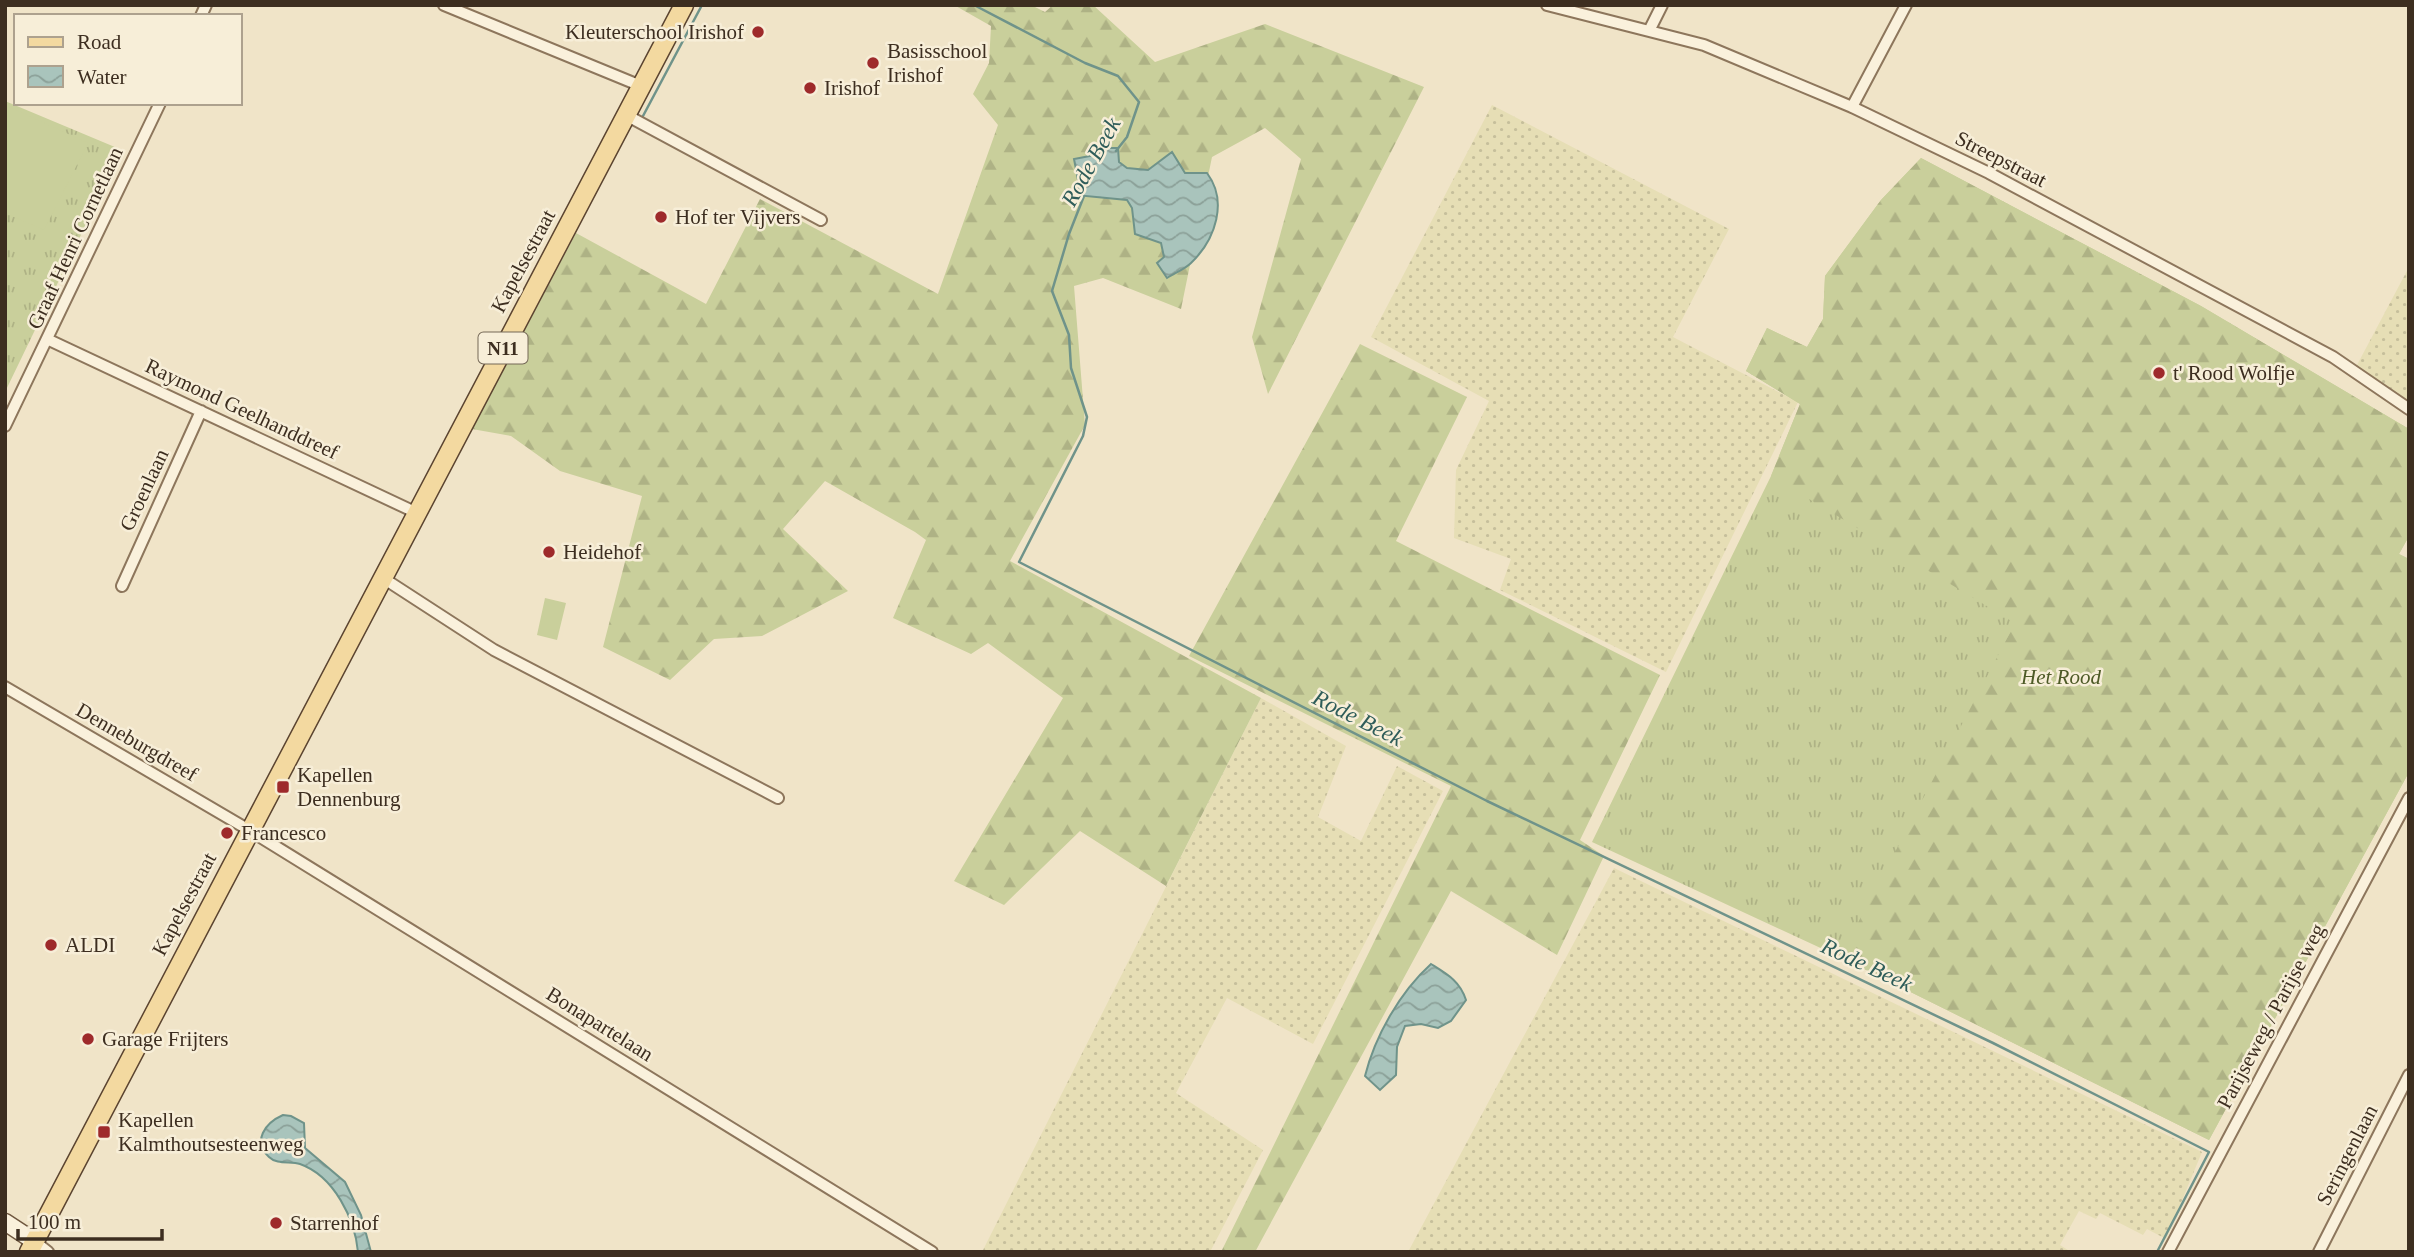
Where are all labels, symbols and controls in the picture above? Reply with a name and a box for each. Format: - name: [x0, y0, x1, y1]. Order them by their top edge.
- legend: [14, 14, 242, 105]
- place label: Kleuterschool Irishof: [565, 20, 744, 44]
- marker: Kleuterschool Irishof: [750, 24, 766, 40]
- text: Road: [77, 30, 122, 54]
- place label: Basisschool Irishof: [887, 39, 988, 87]
- marker: Basisschool Irishof: [865, 55, 881, 71]
- text: Water: [77, 65, 127, 89]
- place label: Irishof: [824, 76, 880, 100]
- marker: Irishof: [802, 80, 818, 96]
- water label: Rode Beek: [1056, 113, 1126, 212]
- street label: Streepstraat: [1951, 126, 2051, 192]
- street label: Graaf Henri Cornetlaan: [22, 143, 128, 333]
- street label: Kapelsestraat: [486, 205, 560, 317]
- place label: Hof ter Vijvers: [675, 205, 801, 229]
- marker: Hof ter Vijvers: [653, 209, 669, 225]
- road number: N11: [478, 332, 528, 364]
- street label: Raymond Geelhanddreef: [142, 354, 342, 464]
- place label: t' Rood Wolfje: [2173, 361, 2295, 385]
- marker: t' Rood Wolfje: [2151, 365, 2167, 381]
- street label: Groenlaan: [115, 445, 174, 535]
- place label: Heidehof: [563, 540, 641, 564]
- marker: Heidehof: [541, 544, 557, 560]
- park label: Het Rood: [2020, 665, 2101, 689]
- water label: Rode Beek: [1308, 684, 1408, 752]
- street label: Denneburgdreef: [72, 698, 202, 786]
- place label: Kapellen Dennenburg: [297, 763, 401, 811]
- marker: Kapellen Dennenburg: [275, 779, 291, 795]
- place label: Francesco: [241, 821, 326, 845]
- marker: Francesco: [219, 825, 235, 841]
- street label: Kapelsestraat: [147, 848, 221, 960]
- street label: Parijseweg / Parijse weg: [2212, 919, 2330, 1113]
- place label: ALDI: [65, 933, 115, 957]
- water label: Rode Beek: [1817, 933, 1917, 997]
- marker: ALDI: [43, 937, 59, 953]
- street label: Bonapartelaan: [542, 982, 658, 1067]
- place label: Garage Frijters: [102, 1027, 229, 1051]
- marker: Garage Frijters: [80, 1031, 96, 1047]
- street label: Seringenlaan: [2311, 1100, 2383, 1209]
- place label: Kapellen Kalmthoutsesteenweg: [118, 1108, 304, 1156]
- marker: Kapellen Kalmthoutsesteenweg: [96, 1124, 112, 1140]
- scale bar: [18, 1198, 161, 1242]
- text: 100 m: [28, 1210, 81, 1234]
- place label: Starrenhof: [290, 1211, 379, 1235]
- marker: Starrenhof: [268, 1215, 284, 1231]

